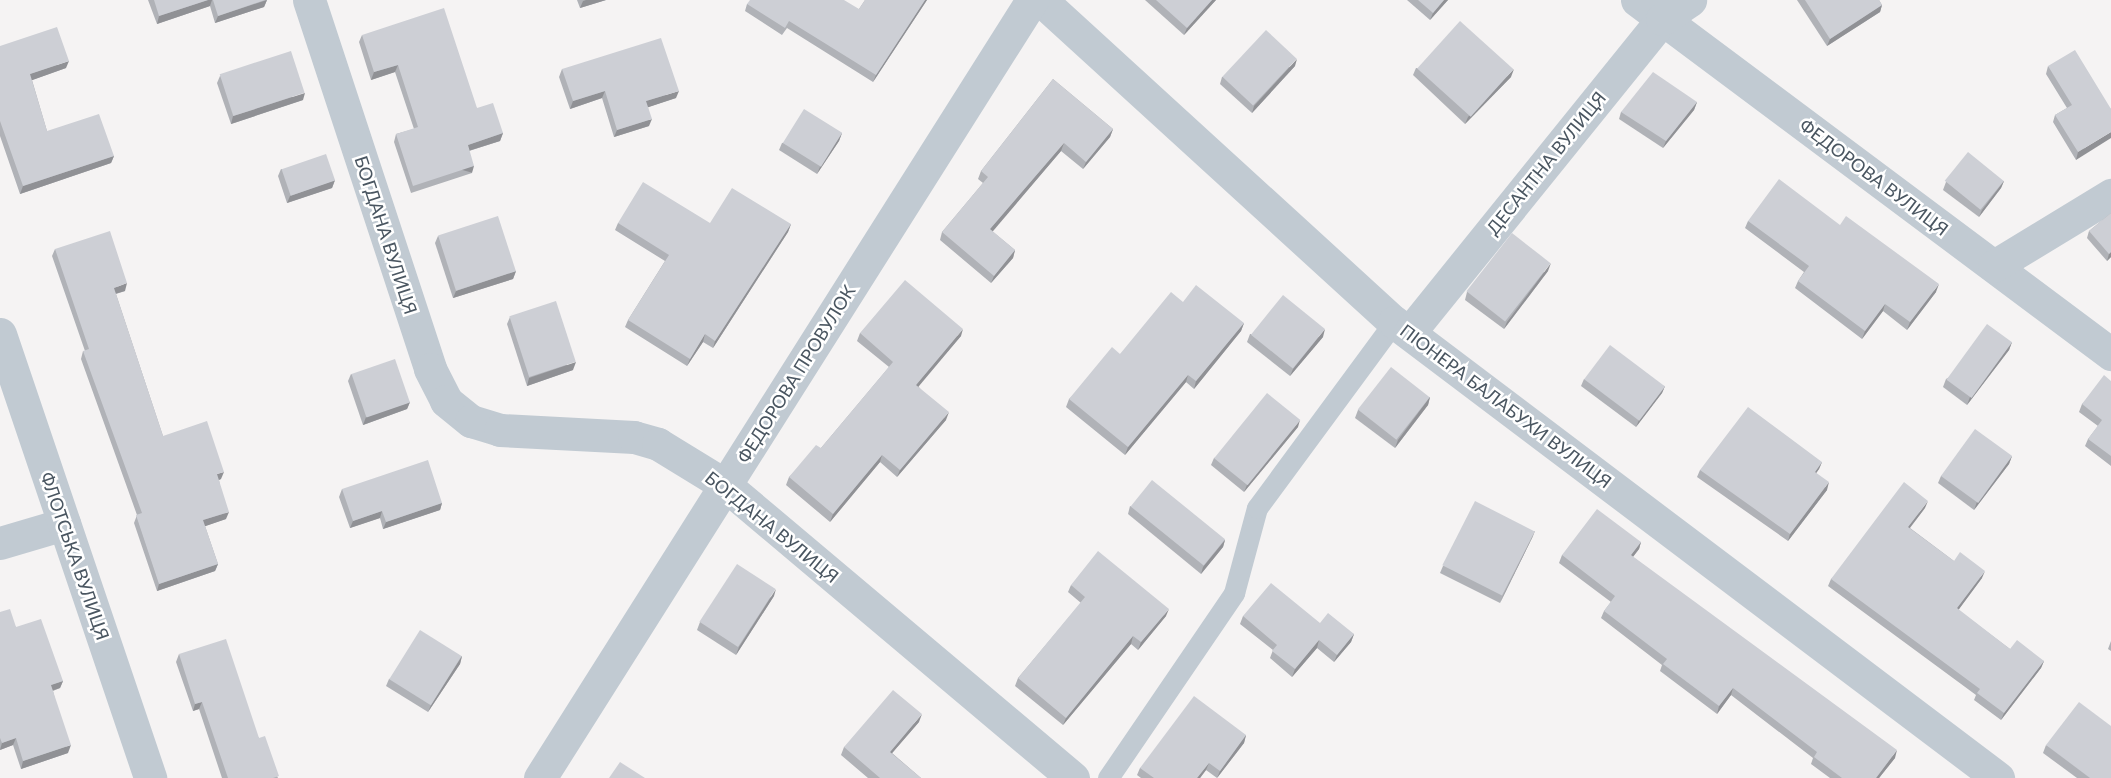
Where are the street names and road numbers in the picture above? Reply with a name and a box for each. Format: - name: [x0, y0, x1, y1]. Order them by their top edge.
- street label: ДЕСАНТНА ВУЛИЦЯ: [1482, 87, 1610, 239]
- street label: ФЕДОРОВА ВУЛИЦЯ: [1795, 114, 1953, 240]
- street label: БОГДАНА ВУЛИЦЯ: [350, 153, 422, 317]
- street label: ФЕДОРОВА ПРОВУЛОК: [732, 281, 860, 467]
- street label: ПІОНЕРА БАЛАБУХИ ВУЛИЦЯ: [1396, 319, 1616, 493]
- street label: БОГДАНА ВУЛИЦЯ: [701, 467, 843, 587]
- street label: ФЛОТСЬКА ВУЛИЦЯ: [36, 469, 114, 643]

